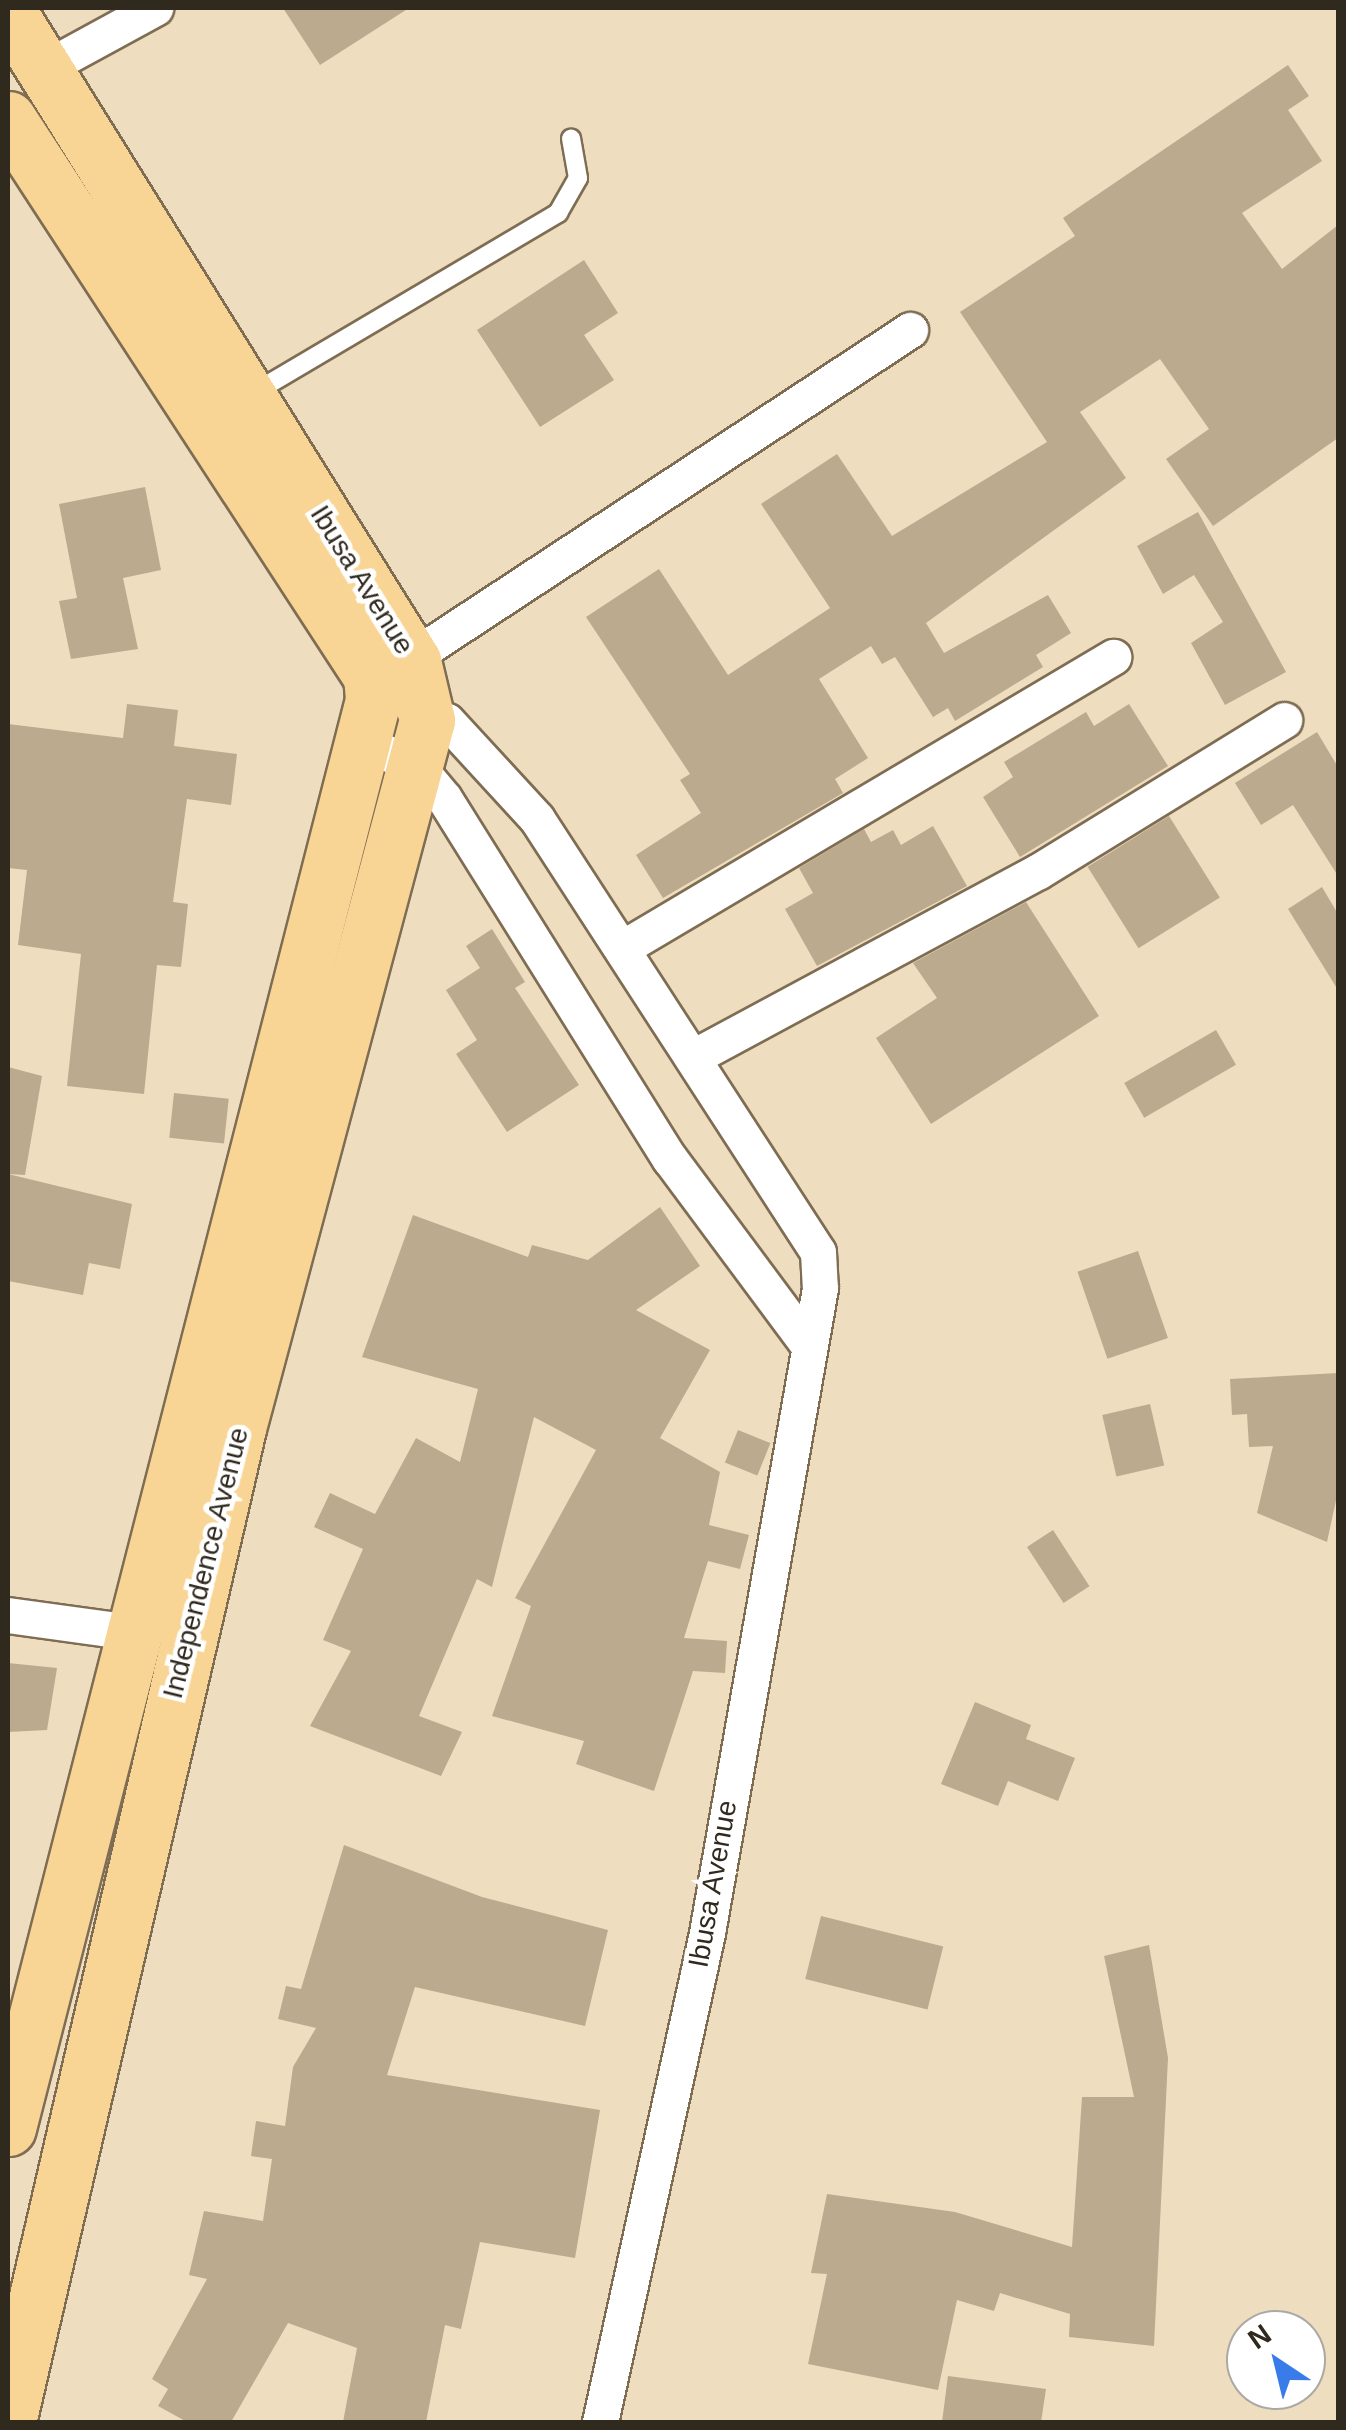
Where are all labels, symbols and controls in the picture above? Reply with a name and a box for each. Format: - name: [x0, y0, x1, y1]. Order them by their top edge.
- street label: Ibusa Avenue: [303, 499, 421, 661]
- street label: Independence Avenue: [156, 1423, 256, 1703]
- street label: Ibusa Avenue: [682, 1797, 744, 1971]
- north arrow: [1226, 2310, 1326, 2410]
- text: N: [1242, 2318, 1277, 2355]

